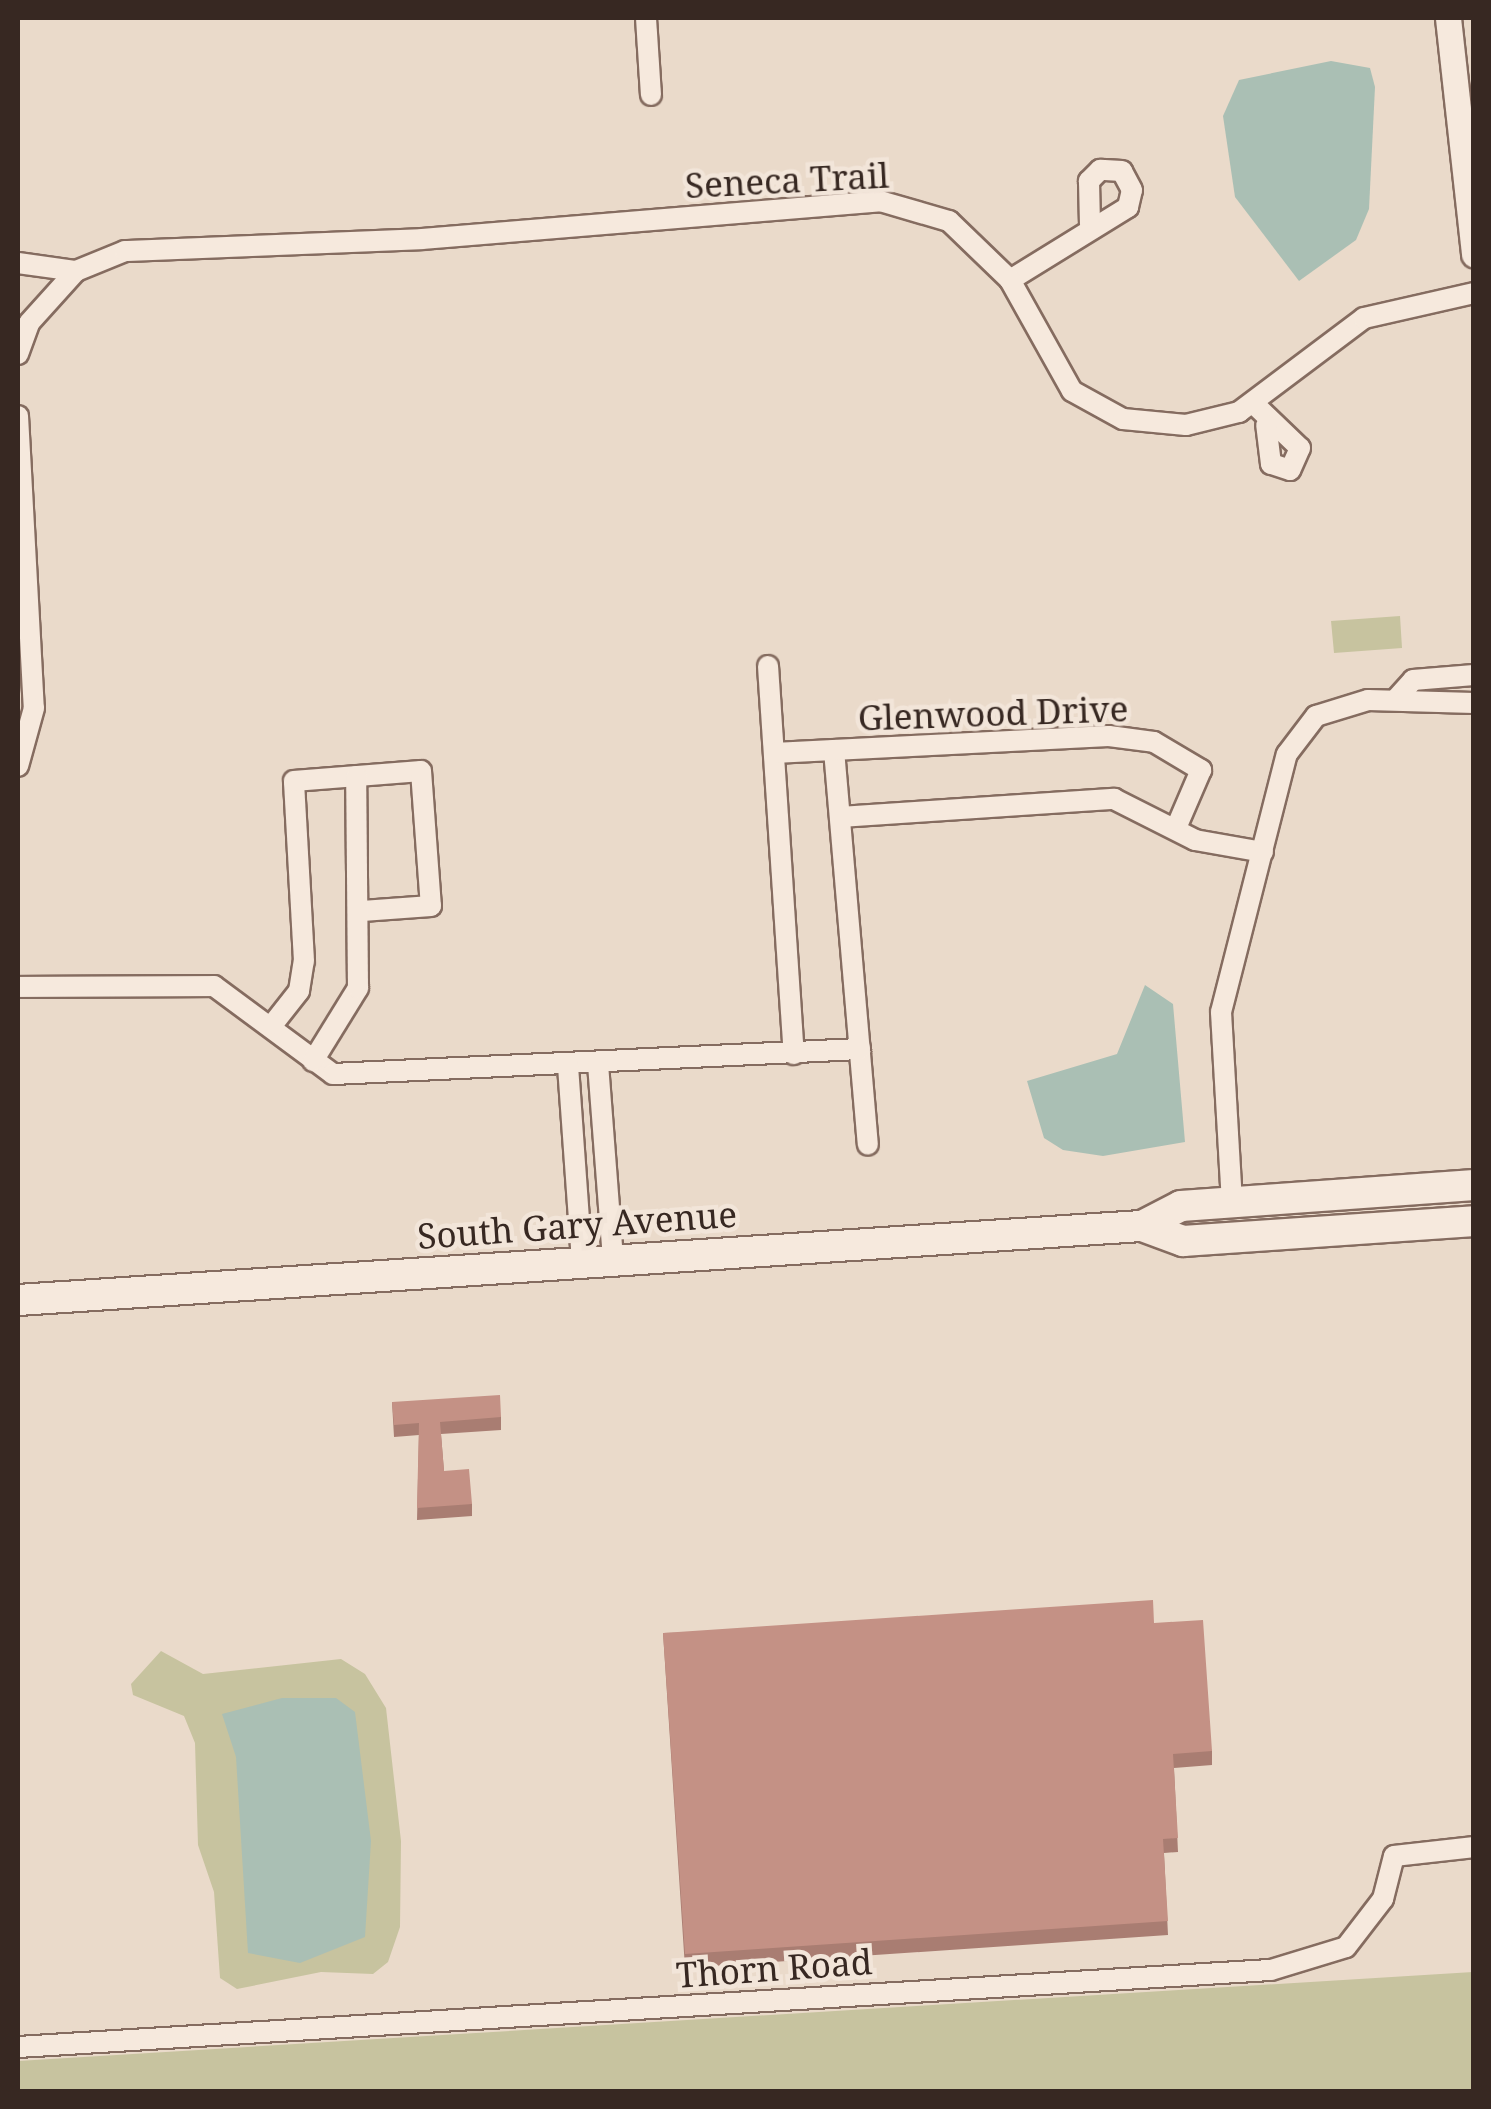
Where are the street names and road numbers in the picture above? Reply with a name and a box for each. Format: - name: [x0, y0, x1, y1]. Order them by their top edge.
- street label: Seneca Trail: [684, 154, 890, 206]
- street label: Glenwood Drive: [857, 687, 1129, 739]
- street label: South Gary Avenue: [416, 1193, 738, 1257]
- street label: Thorn Road: [675, 1940, 873, 1996]

